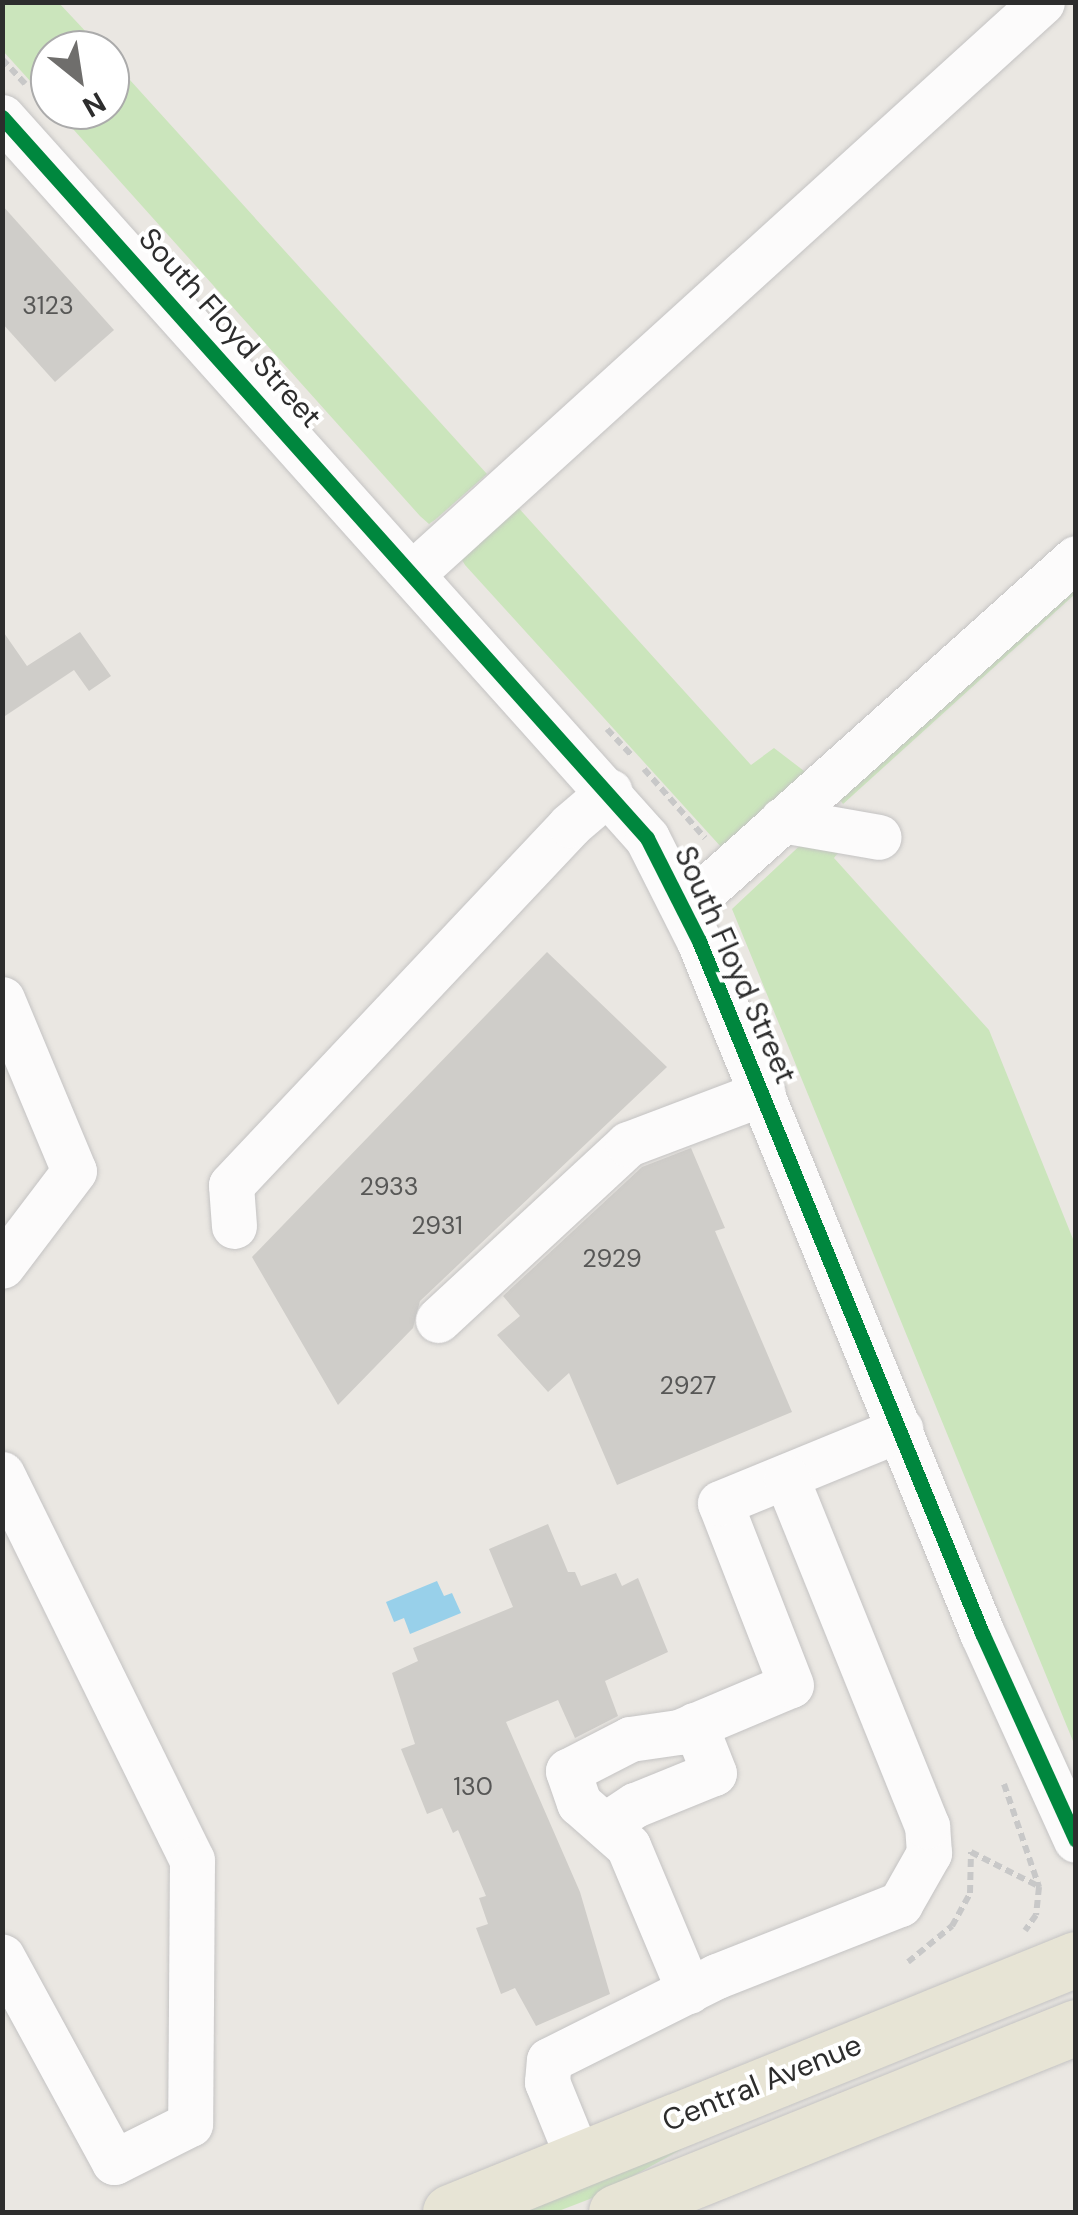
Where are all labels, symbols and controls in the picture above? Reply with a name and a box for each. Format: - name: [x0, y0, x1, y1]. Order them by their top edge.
- north arrow: [30, 30, 130, 130]
- text: N: [76, 84, 112, 126]
- street label: South Floyd Street: [131, 221, 329, 435]
- house number: 3123: [22, 291, 74, 321]
- street label: South Floyd Street: [667, 841, 803, 1089]
- house number: 2933: [360, 1172, 418, 1202]
- house number: 2931: [411, 1211, 463, 1241]
- house number: 2929: [582, 1244, 642, 1274]
- house number: 2927: [660, 1371, 716, 1401]
- house number: 130: [453, 1772, 493, 1802]
- street label: Central Avenue: [657, 2027, 867, 2139]

